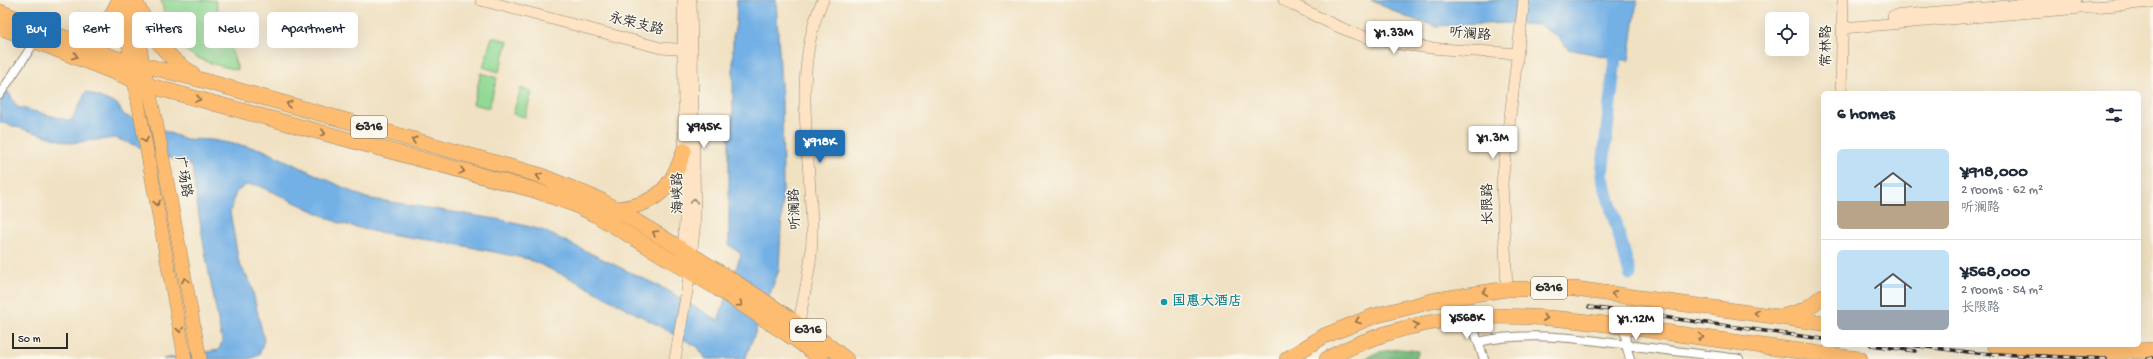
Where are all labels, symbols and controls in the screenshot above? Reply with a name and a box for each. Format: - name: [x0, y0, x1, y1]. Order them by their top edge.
- street label: 永荣支路: [607, 9, 665, 40]
- chip: Buy: [12, 12, 61, 48]
- chip: Rent: [69, 12, 124, 48]
- chip: Filters: [132, 12, 196, 48]
- chip: New: [204, 12, 259, 48]
- chip: Apartment: [267, 12, 358, 48]
- map controls: [1765, 12, 1809, 56]
- button: locate: [1765, 12, 1809, 56]
- pin: ¥1.33M: [1361, 21, 1427, 55]
- street label: 听澜路: [1448, 24, 1492, 45]
- street label: 常林路: [1818, 25, 1836, 67]
- text: ¥1.33M: [1375, 26, 1413, 41]
- one-way arrow: [72, 52, 79, 60]
- one-way arrow: [195, 95, 201, 103]
- one-way arrow: [286, 101, 292, 109]
- icon: filters: [2103, 104, 2125, 126]
- text: 6 homes: [1837, 105, 1895, 125]
- pin: ¥945K: [676, 115, 732, 149]
- road number: G316: [351, 116, 387, 138]
- text: ¥945K: [688, 120, 720, 135]
- pin: ¥1.3M: [1465, 126, 1521, 160]
- one-way arrow: [320, 128, 327, 137]
- pin: ¥918K: [792, 130, 848, 164]
- text: ¥1.3M: [1477, 131, 1509, 146]
- text: ¥918K: [804, 135, 836, 150]
- one-way arrow: [411, 136, 418, 145]
- one-way arrow: [141, 137, 149, 143]
- street label: 广场路: [170, 155, 195, 199]
- text: ¥918,000: [1961, 163, 2028, 183]
- icon: home: [1869, 165, 1917, 213]
- one-way arrow: [459, 166, 466, 175]
- one-way arrow: [536, 172, 543, 180]
- street label: 海峡路: [669, 172, 688, 214]
- street label: 长限路: [1479, 183, 1498, 225]
- text: 2 rooms · 62 m²: [1961, 183, 2043, 198]
- street label: 听澜路: [785, 188, 806, 230]
- one-way arrow: [690, 198, 698, 204]
- one-way arrow: [152, 199, 161, 206]
- text: 听澜路: [1961, 201, 2000, 216]
- one-way arrow: [652, 230, 659, 238]
- text: ¥568,000: [1961, 263, 2030, 283]
- icon: home: [1869, 266, 1917, 314]
- one-way arrow: [182, 277, 190, 283]
- road number: G316: [1531, 277, 1567, 299]
- text: 2 rooms · 54 m²: [1961, 283, 2043, 298]
- one-way arrow: [1481, 287, 1488, 296]
- one-way arrow: [1611, 289, 1617, 298]
- place label: 国惠大酒店: [1172, 293, 1242, 311]
- marker: 国惠大酒店: [1159, 297, 1169, 307]
- one-way arrow: [736, 299, 743, 306]
- text: 长限路: [1961, 301, 2000, 316]
- pin: ¥568K: [1439, 306, 1495, 340]
- pin: ¥1.12M: [1603, 307, 1669, 341]
- one-way arrow: [1754, 309, 1760, 318]
- text: ¥568K: [1450, 311, 1484, 326]
- text: ¥1.12M: [1618, 312, 1654, 327]
- one-way arrow: [1542, 313, 1548, 322]
- one-way arrow: [1355, 316, 1362, 325]
- road number: G316: [790, 319, 826, 341]
- one-way arrow: [1412, 322, 1419, 330]
- one-way arrow: [175, 327, 184, 334]
- scale bar: [12, 331, 68, 350]
- one-way arrow: [1698, 332, 1704, 341]
- text: 50 m: [18, 334, 40, 346]

